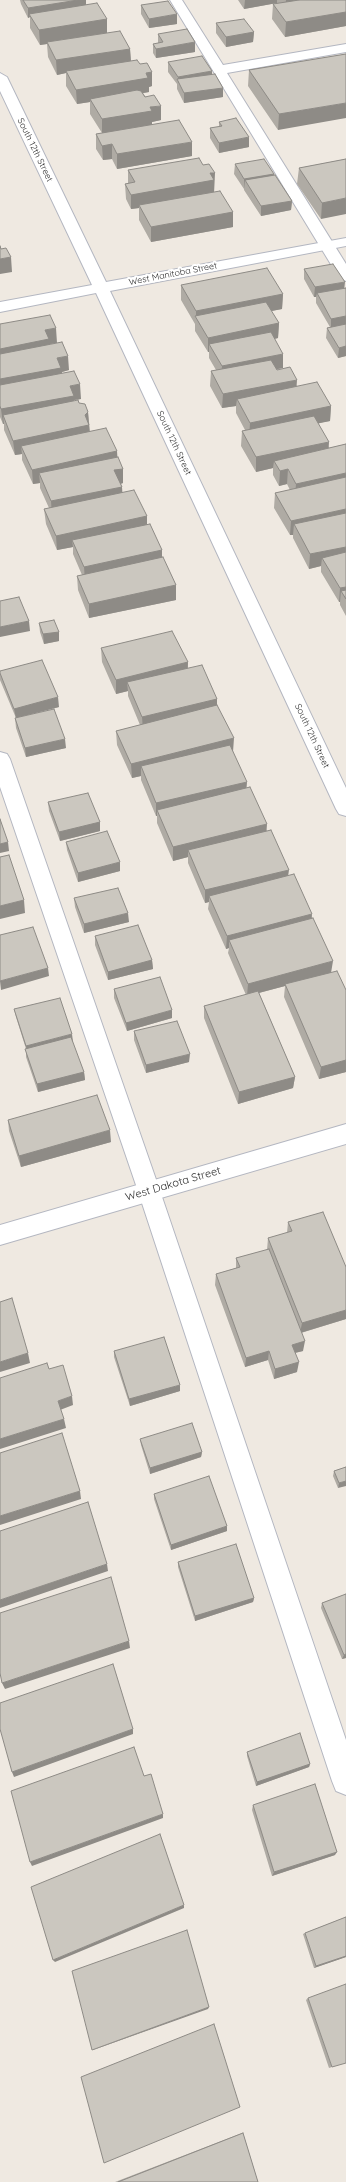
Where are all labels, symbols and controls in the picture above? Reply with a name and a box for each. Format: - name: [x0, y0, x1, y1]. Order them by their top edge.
- street label: South 12th Street: [15, 116, 55, 184]
- street label: West Manitoba Street: [128, 260, 218, 288]
- street label: South 12th Street: [154, 409, 194, 477]
- street label: South 12th Street: [292, 702, 332, 770]
- street label: West Dakota Street: [124, 1164, 222, 1204]

